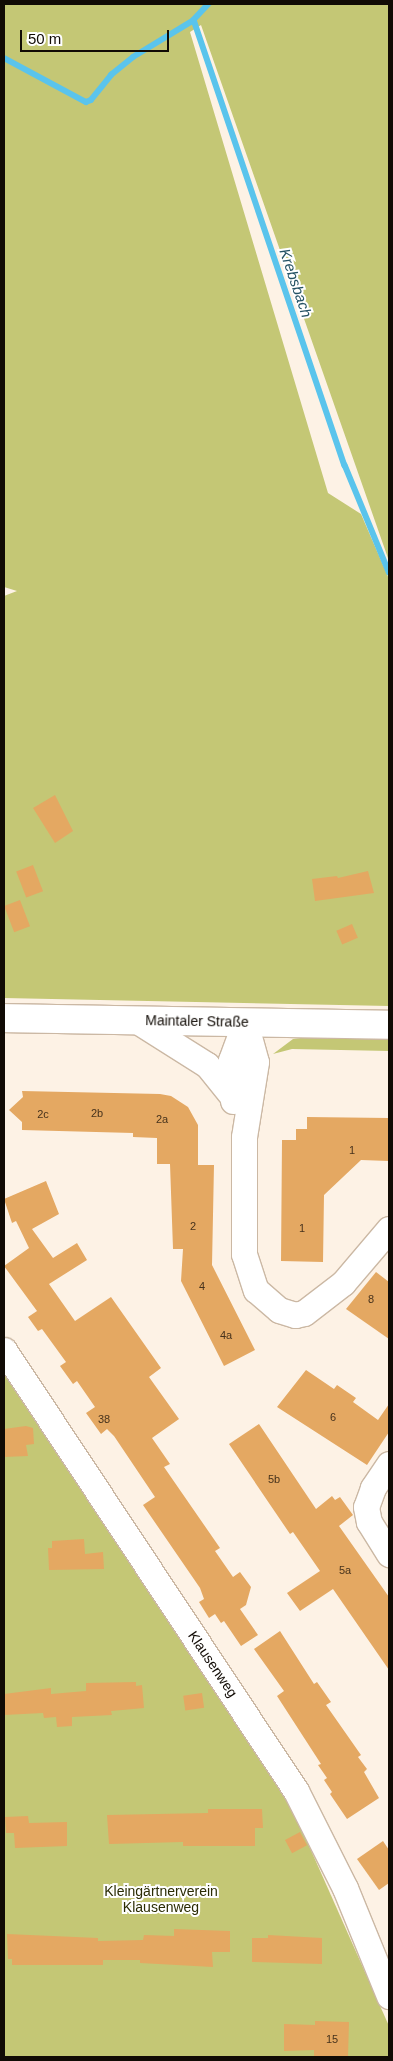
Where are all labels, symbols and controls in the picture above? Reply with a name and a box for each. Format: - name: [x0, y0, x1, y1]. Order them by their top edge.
- scale bar: [22, 20, 171, 52]
- text: 50 m: [28, 30, 61, 47]
- water label: Krebsbach: [276, 246, 316, 320]
- street label: Maintaler Straße: [145, 1012, 249, 1030]
- house number: 2b: [91, 1106, 103, 1120]
- house number: 2c: [37, 1107, 49, 1121]
- house number: 2a: [156, 1112, 168, 1126]
- house number: 1: [349, 1143, 355, 1157]
- house number: 2: [190, 1219, 196, 1233]
- house number: 1: [299, 1221, 305, 1235]
- house number: 4: [199, 1279, 205, 1293]
- house number: 8: [368, 1292, 374, 1306]
- house number: 4a: [220, 1328, 232, 1342]
- house number: 6: [330, 1410, 336, 1424]
- house number: 38: [98, 1412, 110, 1426]
- house number: 5b: [268, 1472, 280, 1486]
- house number: 5a: [339, 1563, 351, 1577]
- street label: Klausenweg: [185, 1628, 241, 1700]
- park label: Kleingärtnerverein Klausenweg: [104, 1883, 218, 1915]
- house number: 15: [326, 2032, 338, 2046]

